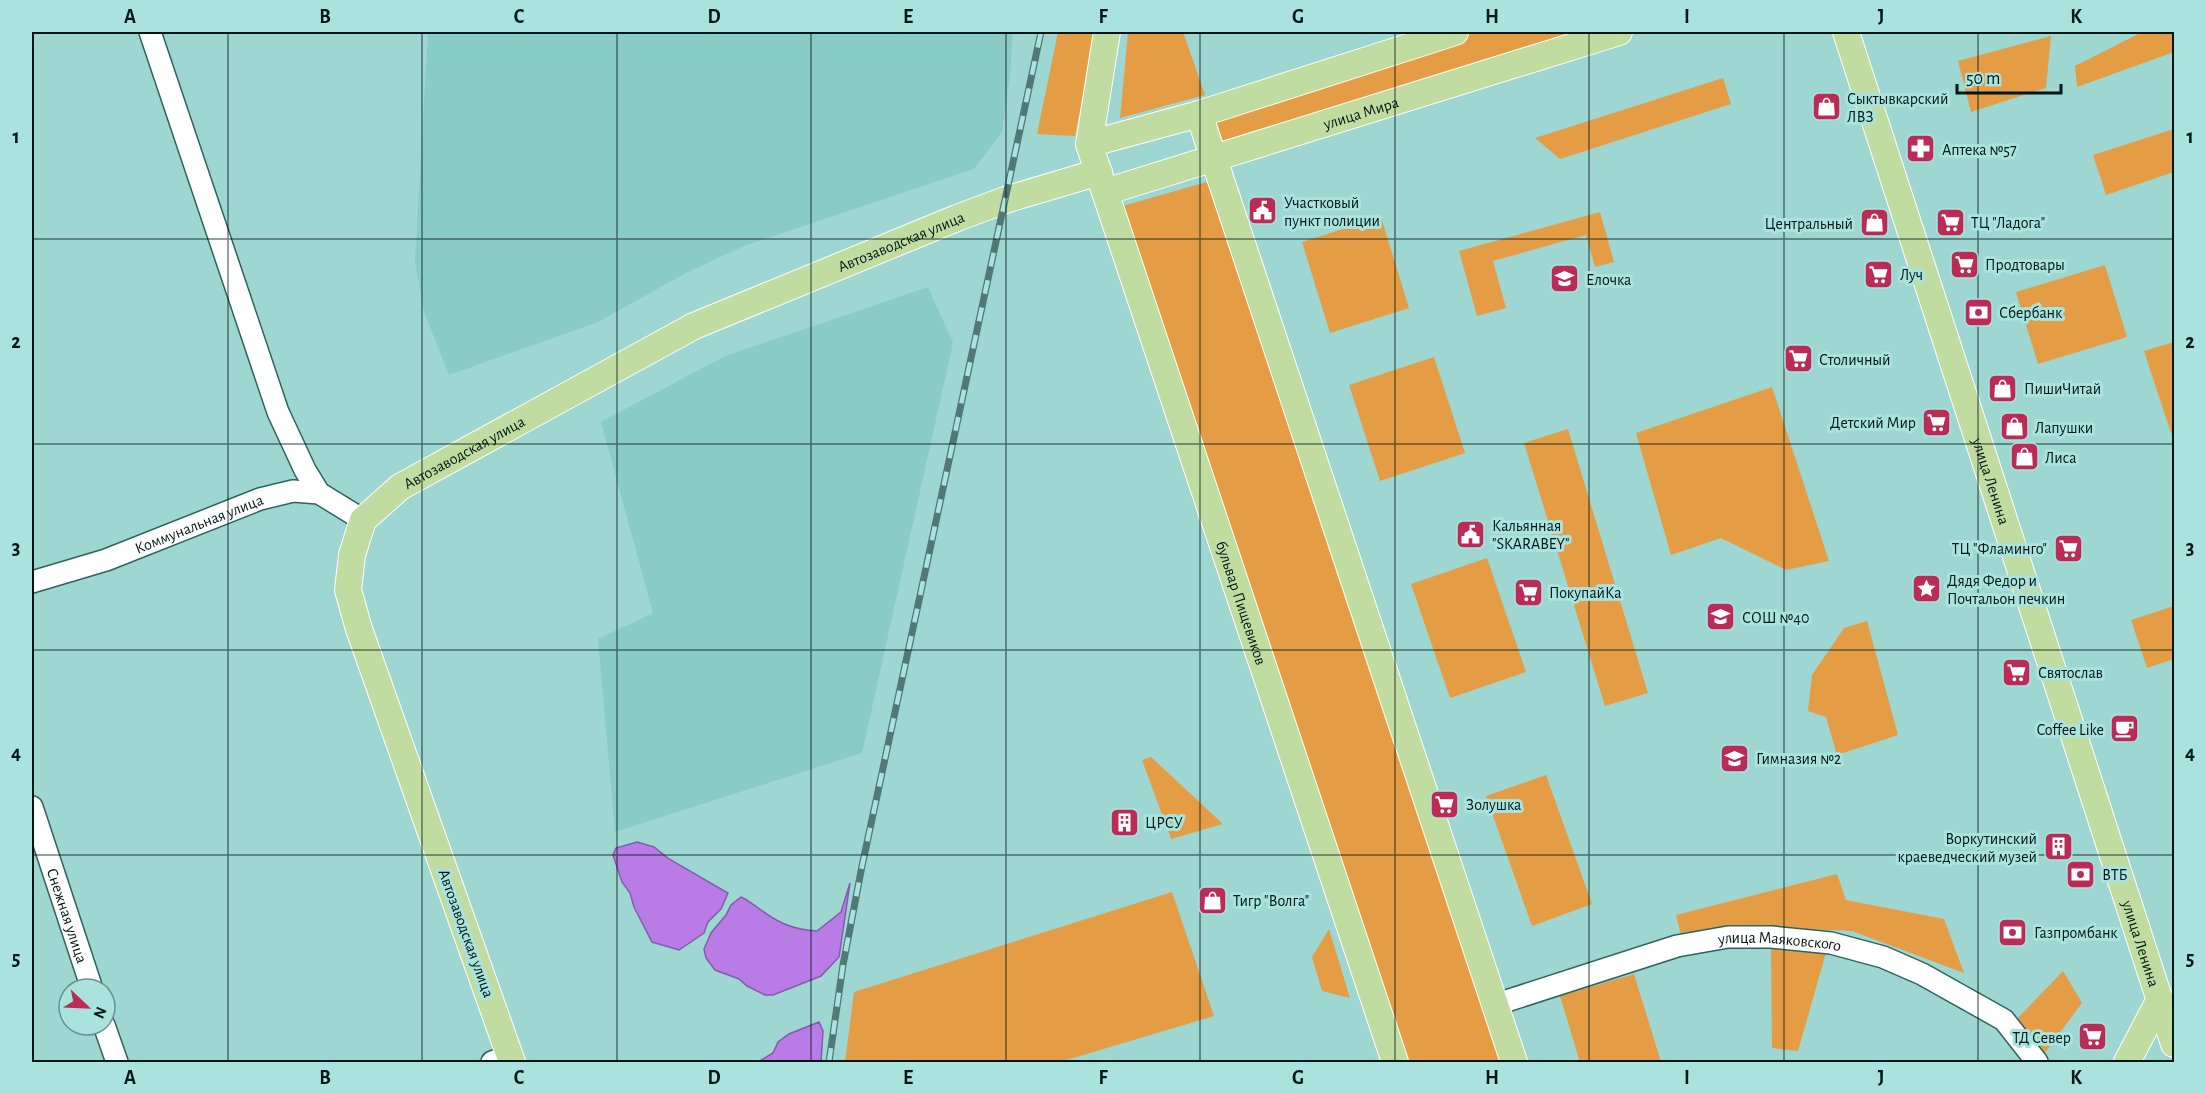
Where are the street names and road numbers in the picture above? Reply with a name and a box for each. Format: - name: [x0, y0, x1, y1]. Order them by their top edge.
- street label: улица Мира: [1321, 94, 1401, 134]
- street label: Автозаводская улица: [836, 209, 967, 275]
- street label: Автозаводская улица: [401, 413, 527, 492]
- street label: улица Ленина: [1968, 435, 2012, 527]
- street label: Коммунальная улица: [133, 492, 266, 557]
- street label: бульвар Пищевиков: [1213, 539, 1269, 667]
- street label: Снежная улица: [44, 866, 90, 965]
- street label: Автозаводская улица: [434, 867, 497, 1000]
- street label: улица Ленина: [2118, 897, 2162, 989]
- street label: улица Маяковского: [1716, 929, 1843, 955]

